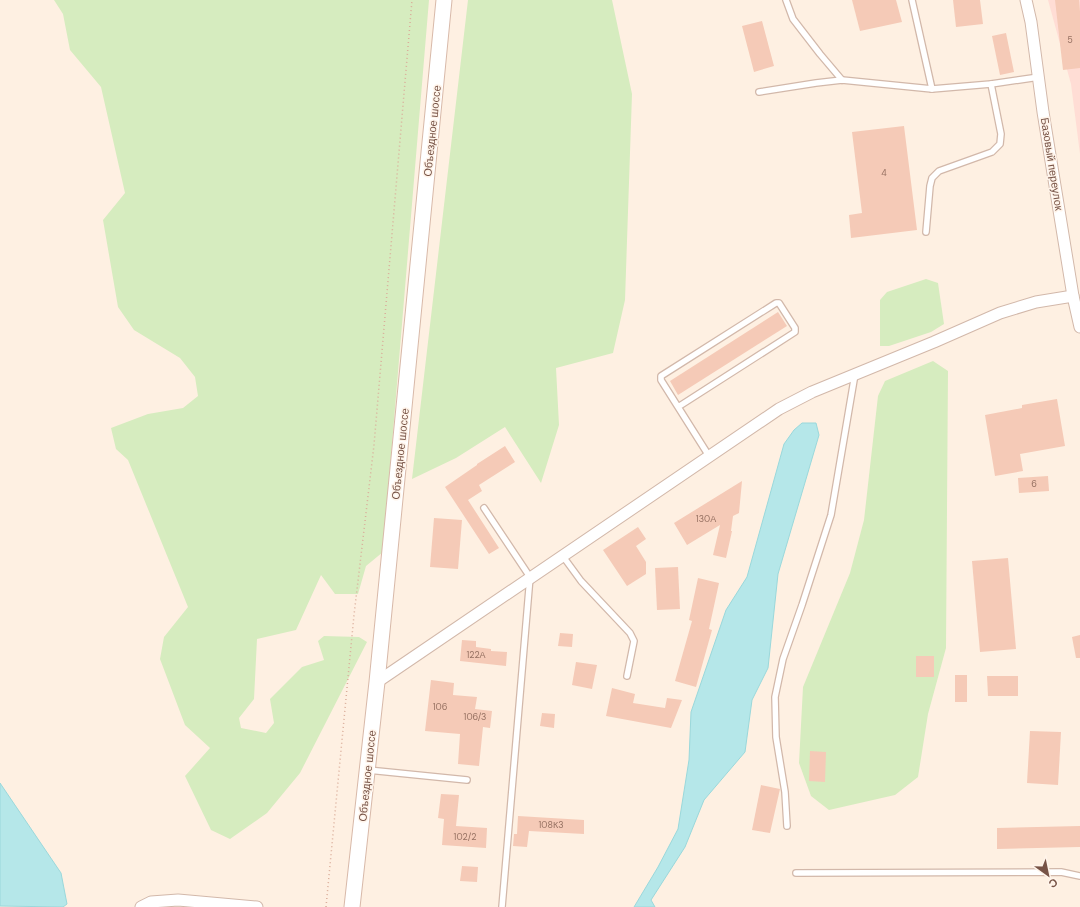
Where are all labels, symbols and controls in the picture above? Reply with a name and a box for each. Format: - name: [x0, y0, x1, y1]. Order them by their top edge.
- house number: 5: [1067, 34, 1073, 46]
- street label: Объездное шоссе: [420, 85, 444, 177]
- street label: Базовый переулок: [1038, 116, 1066, 212]
- house number: 4: [881, 167, 887, 179]
- street label: Объездное шоссе: [388, 408, 412, 500]
- house number: 6: [1031, 478, 1037, 490]
- house number: 130А: [696, 513, 716, 525]
- house number: 122А: [466, 649, 486, 661]
- house number: 106: [433, 701, 448, 713]
- house number: 106/3: [464, 711, 486, 723]
- street label: Объездное шоссе: [355, 730, 379, 822]
- house number: 108К3: [539, 819, 564, 831]
- house number: 102/2: [454, 831, 476, 843]
- north arrow: [1028, 855, 1068, 895]
- text: С: [1046, 875, 1061, 891]

